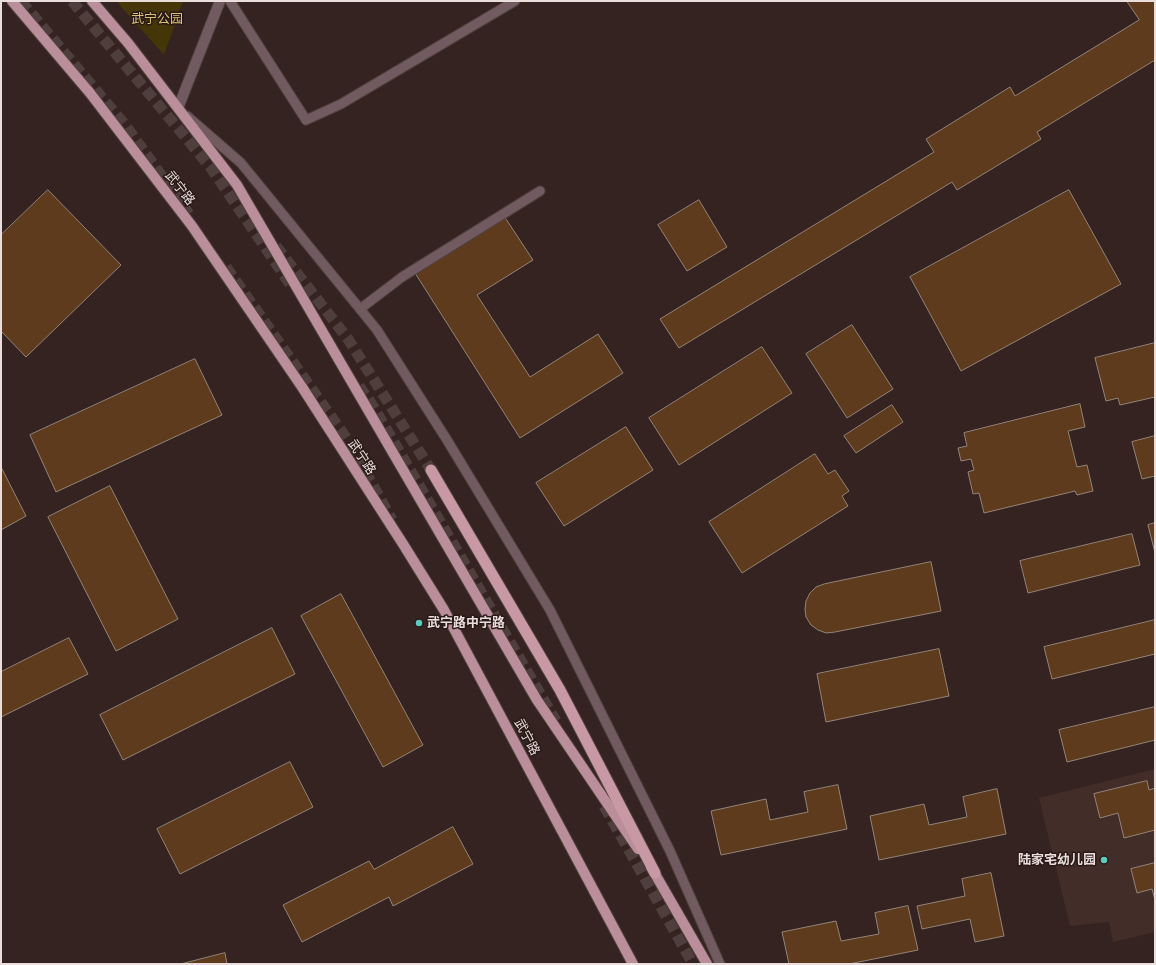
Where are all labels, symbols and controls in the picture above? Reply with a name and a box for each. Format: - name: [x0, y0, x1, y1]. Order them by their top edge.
- park label: 武宁公园: [131, 11, 183, 27]
- street label: 武宁路: [162, 168, 198, 208]
- street label: 武宁路: [345, 436, 379, 478]
- place label: 武宁路中宁路: [427, 615, 505, 631]
- marker: 武宁路中宁路: [414, 618, 424, 628]
- street label: 武宁路: [511, 716, 543, 758]
- place label: 陆家宅幼儿园: [1018, 852, 1096, 868]
- marker: 陆家宅幼儿园: [1099, 855, 1109, 865]

